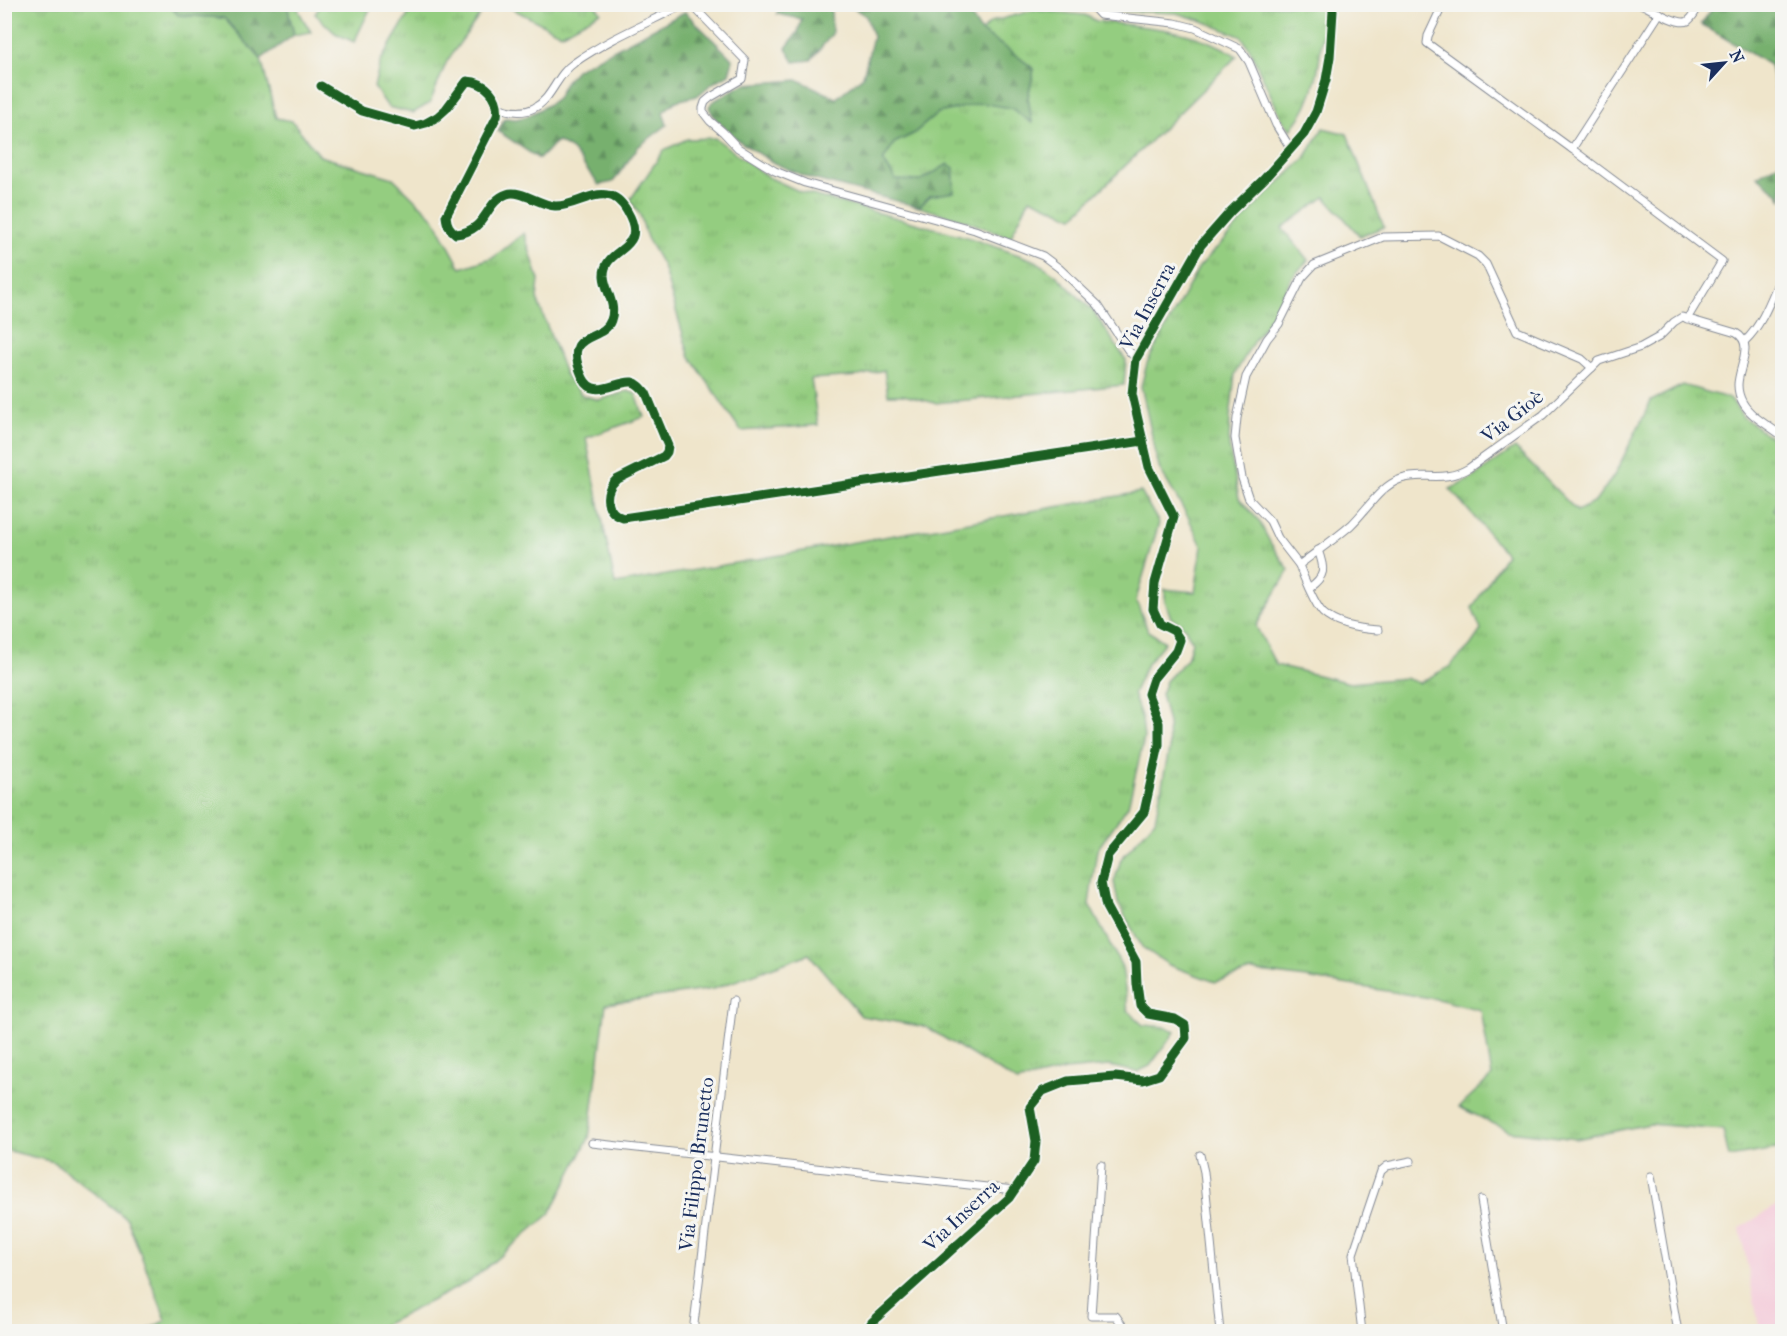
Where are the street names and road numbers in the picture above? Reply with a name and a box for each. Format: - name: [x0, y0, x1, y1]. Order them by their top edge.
- street label: Via Inserra: [1114, 258, 1180, 355]
- street label: Via Gioè: [1476, 385, 1548, 448]
- street label: Via Filippo Brunetto: [674, 1076, 719, 1253]
- street label: Via Inserra: [918, 1174, 1005, 1257]

